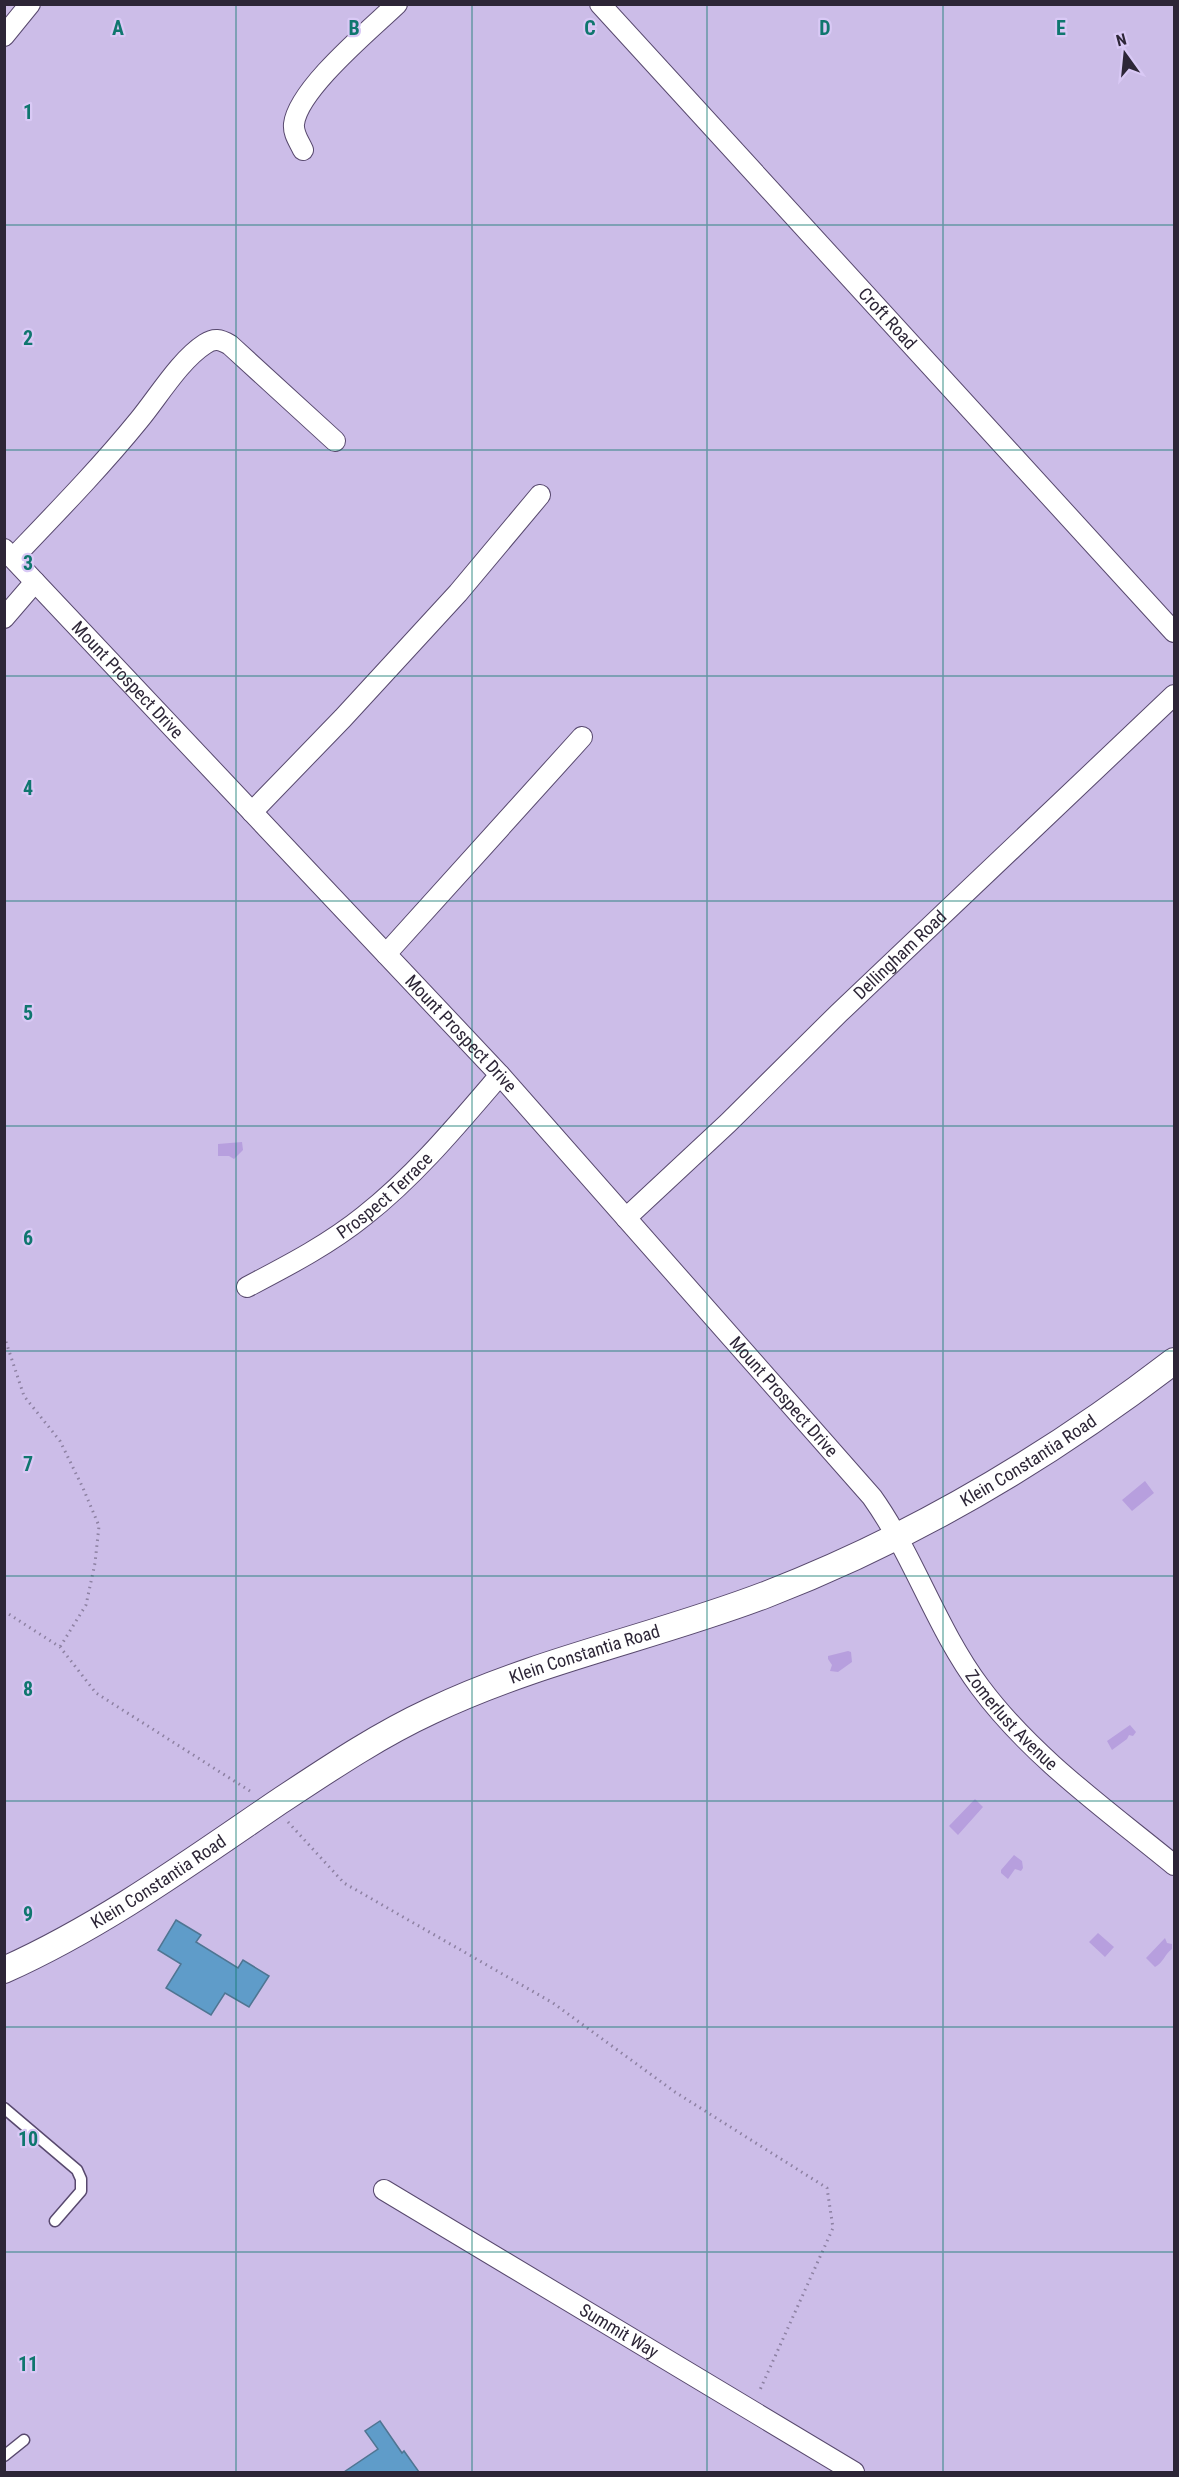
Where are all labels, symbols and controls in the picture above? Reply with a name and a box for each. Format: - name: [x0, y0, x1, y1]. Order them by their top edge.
- text: A: [112, 16, 124, 40]
- text: B: [348, 16, 360, 40]
- text: C: [584, 16, 596, 40]
- text: D: [819, 16, 831, 40]
- text: E: [1056, 16, 1066, 40]
- north arrow: [1095, 24, 1155, 84]
- text: N: [1114, 30, 1128, 50]
- text: 1: [23, 100, 33, 124]
- street label: Croft Road: [854, 283, 921, 353]
- text: 2: [23, 326, 33, 350]
- text: 3: [23, 551, 33, 575]
- street label: Mount Prospect Drive: [68, 617, 188, 743]
- text: 4: [23, 776, 33, 800]
- street label: Dellingham Road: [849, 906, 951, 1003]
- street label: Mount Prospect Drive: [401, 970, 521, 1096]
- text: 5: [23, 1001, 33, 1025]
- street label: Prospect Terrace: [333, 1148, 436, 1243]
- text: 6: [23, 1226, 33, 1250]
- street label: Mount Prospect Drive: [726, 1332, 843, 1461]
- street label: Klein Constantia Road: [956, 1410, 1100, 1511]
- text: 7: [23, 1452, 33, 1476]
- street label: Klein Constantia Road: [506, 1620, 662, 1688]
- street label: Zomerlust Avenue: [961, 1666, 1062, 1774]
- text: 8: [23, 1677, 33, 1701]
- street label: Klein Constantia Road: [87, 1830, 230, 1933]
- text: 9: [23, 1902, 33, 1926]
- text: 10: [18, 2127, 38, 2151]
- street label: Summit Way: [576, 2299, 663, 2362]
- text: 11: [18, 2352, 38, 2376]

